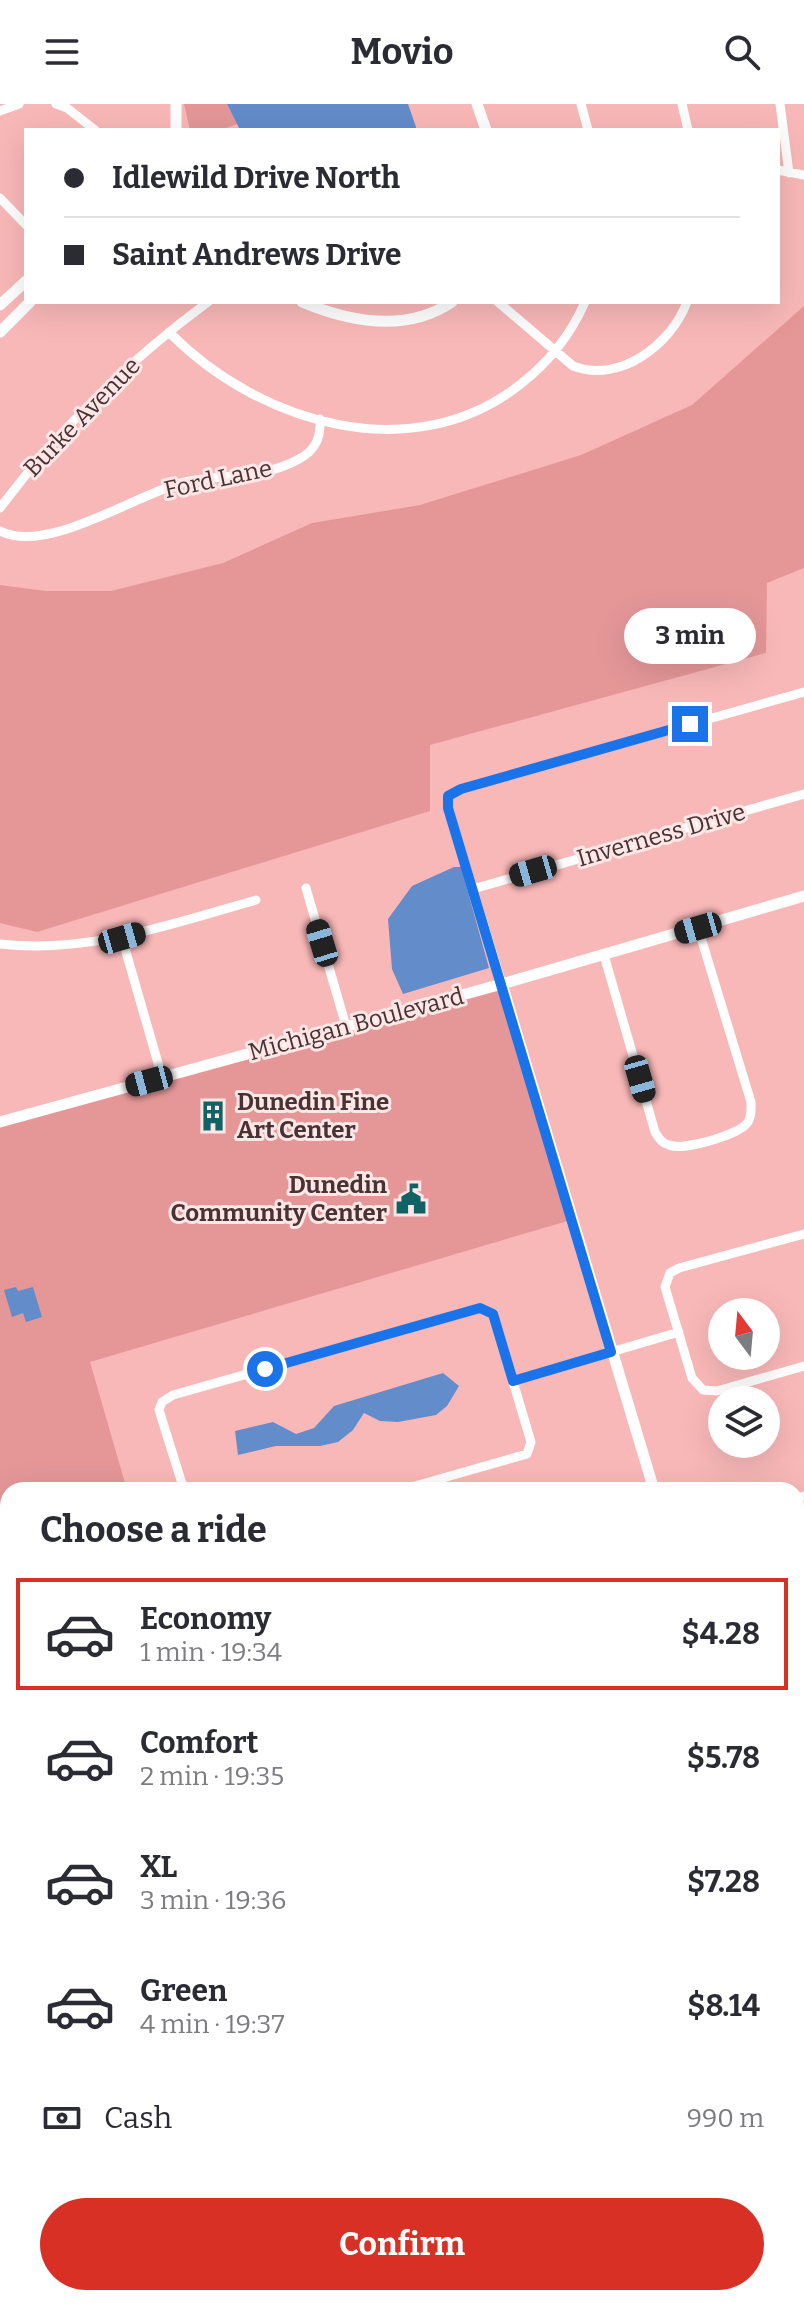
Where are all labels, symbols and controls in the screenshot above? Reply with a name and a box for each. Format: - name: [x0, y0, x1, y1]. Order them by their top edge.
- icon: menu: [40, 30, 84, 74]
- text: Movio: [350, 30, 454, 74]
- icon: search: [720, 30, 764, 74]
- text: Idlewild Drive North: [112, 160, 400, 196]
- text: Saint Andrews Drive: [112, 237, 402, 273]
- street label: Burke Avenue: [18, 351, 146, 483]
- street label: Ford Lane: [161, 454, 275, 504]
- callout: 3 min: [624, 608, 756, 664]
- text: 3 min: [655, 620, 725, 651]
- route end: [672, 706, 708, 742]
- street label: Inverness Drive: [574, 798, 748, 872]
- car: [507, 853, 559, 889]
- car: [672, 910, 724, 946]
- car: [304, 917, 340, 969]
- car: [96, 920, 148, 956]
- street label: Michigan Boulevard: [245, 982, 467, 1066]
- car: [622, 1053, 658, 1105]
- car: [123, 1063, 175, 1099]
- place label: Dunedin Fine Art Center: [237, 1088, 389, 1144]
- building icon: Dunedin Fine Art Center: [196, 1099, 230, 1133]
- place label: Dunedin Community Center: [171, 1171, 388, 1227]
- public building icon: Dunedin Community Center: [394, 1182, 428, 1216]
- north arrow: [708, 1298, 780, 1370]
- map controls: [708, 1298, 780, 1458]
- route start: [247, 1351, 283, 1387]
- button: layers: [708, 1386, 780, 1458]
- text: Choose a ride: [40, 1508, 267, 1552]
- icon: car: [44, 1598, 116, 1670]
- text: Economy: [140, 1601, 271, 1637]
- text: $4.28: [681, 1616, 760, 1652]
- text: 1 min · 19:34: [140, 1637, 282, 1668]
- icon: car: [44, 1722, 116, 1794]
- text: Comfort: [140, 1725, 258, 1761]
- text: $5.78: [687, 1740, 760, 1776]
- text: 2 min · 19:35: [140, 1761, 284, 1792]
- icon: car: [44, 1846, 116, 1918]
- text: XL: [140, 1849, 177, 1885]
- text: $7.28: [687, 1864, 760, 1900]
- text: 3 min · 19:36: [140, 1885, 286, 1916]
- icon: car: [44, 1970, 116, 2042]
- text: Green: [140, 1973, 227, 2009]
- text: $8.14: [687, 1988, 760, 2024]
- text: 4 min · 19:37: [140, 2009, 284, 2040]
- icon: cash: [40, 2096, 84, 2140]
- text: Cash: [104, 2100, 172, 2136]
- text: 990 m: [687, 2103, 764, 2134]
- button: Confirm: [40, 2198, 764, 2290]

